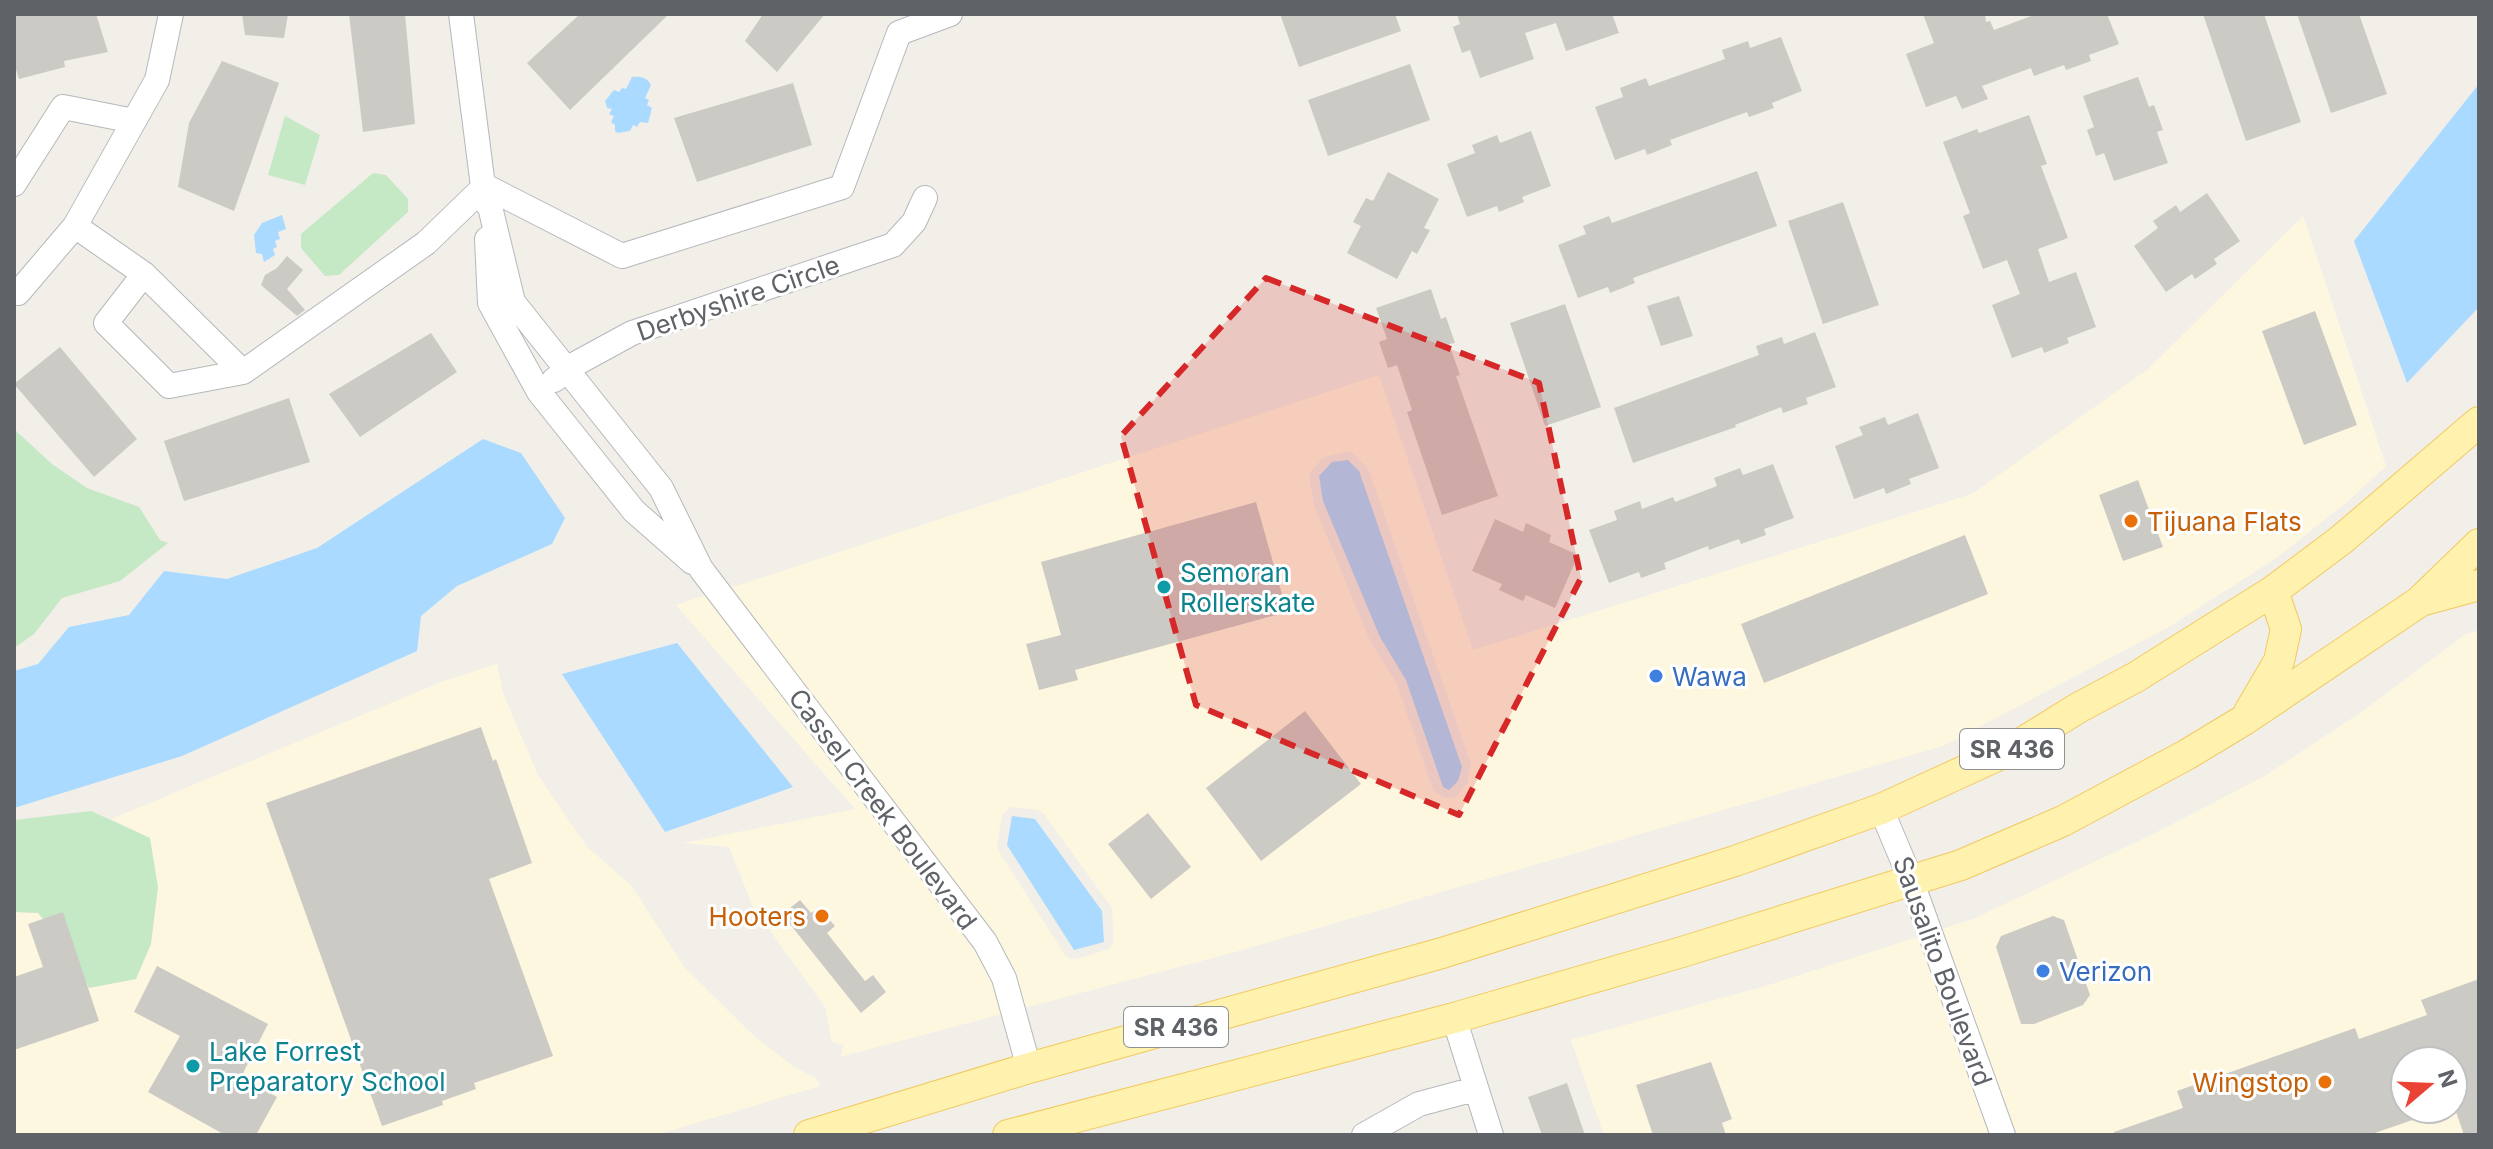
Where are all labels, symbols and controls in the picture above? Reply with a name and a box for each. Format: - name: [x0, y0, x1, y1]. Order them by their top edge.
- street label: Derbyshire Circle: [633, 249, 843, 347]
- place label: Tijuana Flats: [2147, 506, 2302, 537]
- marker: Tijuana Flats: [2122, 512, 2140, 530]
- place label: Semoran Rollerskate: [1180, 557, 1315, 618]
- marker: Semoran Rollerskate: [1155, 578, 1173, 596]
- place label: Wawa: [1672, 661, 1747, 692]
- marker: Wawa: [1647, 667, 1665, 685]
- street label: Cassel Creek Boulevard: [782, 683, 984, 935]
- road number: SR 436: [1960, 729, 2064, 769]
- street label: Sausalito Boulevard: [1887, 852, 1999, 1090]
- place label: Hooters: [709, 901, 806, 932]
- marker: Hooters: [813, 907, 831, 925]
- place label: Verizon: [2059, 956, 2152, 987]
- marker: Verizon: [2034, 962, 2052, 980]
- road number: SR 436: [1124, 1007, 1228, 1047]
- place label: Lake Forrest Preparatory School: [209, 1036, 446, 1097]
- north arrow: [2389, 1045, 2469, 1125]
- marker: Lake Forrest Preparatory School: [184, 1057, 202, 1075]
- text: N: [2433, 1066, 2463, 1091]
- place label: Wingstop: [2192, 1067, 2309, 1098]
- marker: Wingstop: [2316, 1073, 2334, 1091]

